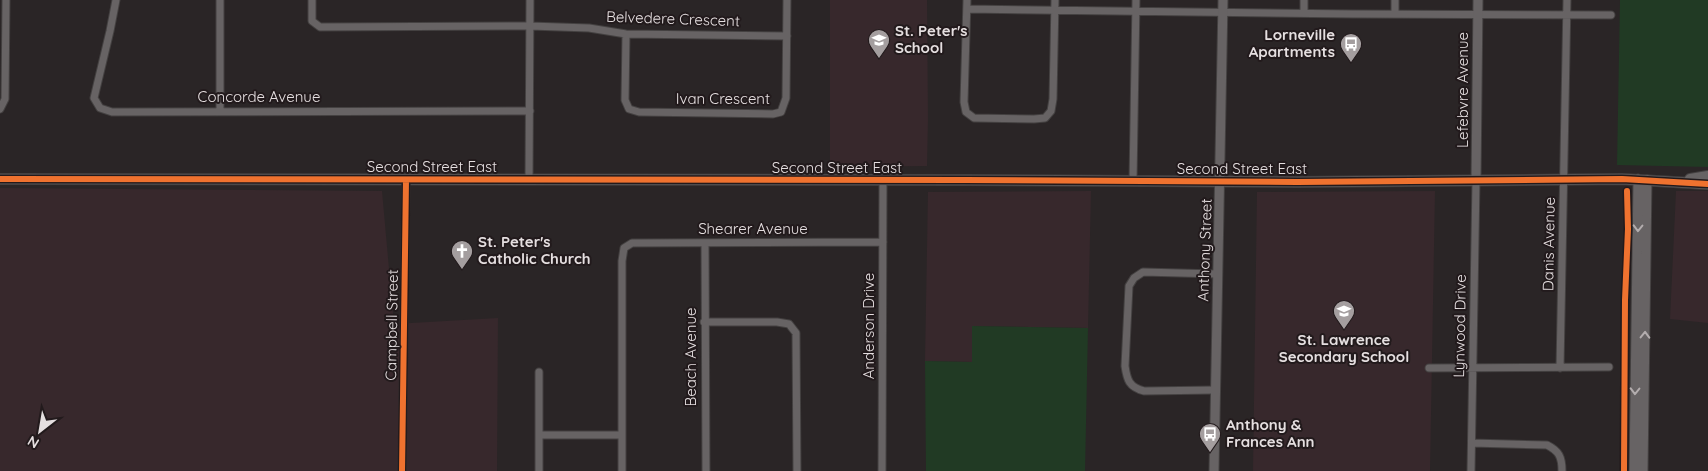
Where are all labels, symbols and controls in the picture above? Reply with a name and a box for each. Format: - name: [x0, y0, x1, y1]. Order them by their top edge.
- street label: Belvedere Crescent: [606, 7, 740, 30]
- place label: St. Peter's School: [895, 21, 968, 57]
- place label: Lorneville Apartments: [1249, 25, 1335, 61]
- school or university icon: St. Peter's School: [867, 28, 891, 59]
- bus stop icon: Lorneville Apartments: [1339, 32, 1363, 63]
- street label: Lefebvre Avenue: [1453, 32, 1472, 148]
- street label: Concorde Avenue: [198, 87, 320, 106]
- street label: Ivan Crescent: [676, 89, 770, 108]
- street label: Second Street East: [367, 157, 497, 176]
- street label: Second Street East: [772, 158, 902, 177]
- street label: Second Street East: [1177, 159, 1307, 178]
- street label: Danis Avenue: [1538, 197, 1559, 291]
- street label: Anthony Street: [1193, 198, 1216, 302]
- street label: Shearer Avenue: [698, 219, 808, 238]
- one-way arrow: [1632, 224, 1643, 232]
- place label: St. Peter's Catholic Church: [478, 232, 590, 268]
- church icon: St. Peter's Catholic Church: [450, 239, 474, 270]
- street label: Campbell Street: [381, 269, 402, 381]
- street label: Anderson Drive: [859, 273, 878, 379]
- street label: Lynwood Drive: [1449, 274, 1470, 378]
- school or university icon: St. Lawrence Secondary School: [1332, 299, 1356, 330]
- street label: Beach Avenue: [681, 307, 700, 407]
- place label: St. Lawrence Secondary School: [1279, 330, 1409, 366]
- one-way arrow: [1640, 331, 1650, 338]
- one-way arrow: [1630, 387, 1640, 395]
- north arrow: [15, 406, 65, 456]
- place label: Anthony & Frances Ann: [1226, 415, 1315, 451]
- bus stop icon: Anthony & Frances Ann: [1198, 422, 1222, 453]
- text: N: [24, 432, 42, 453]

